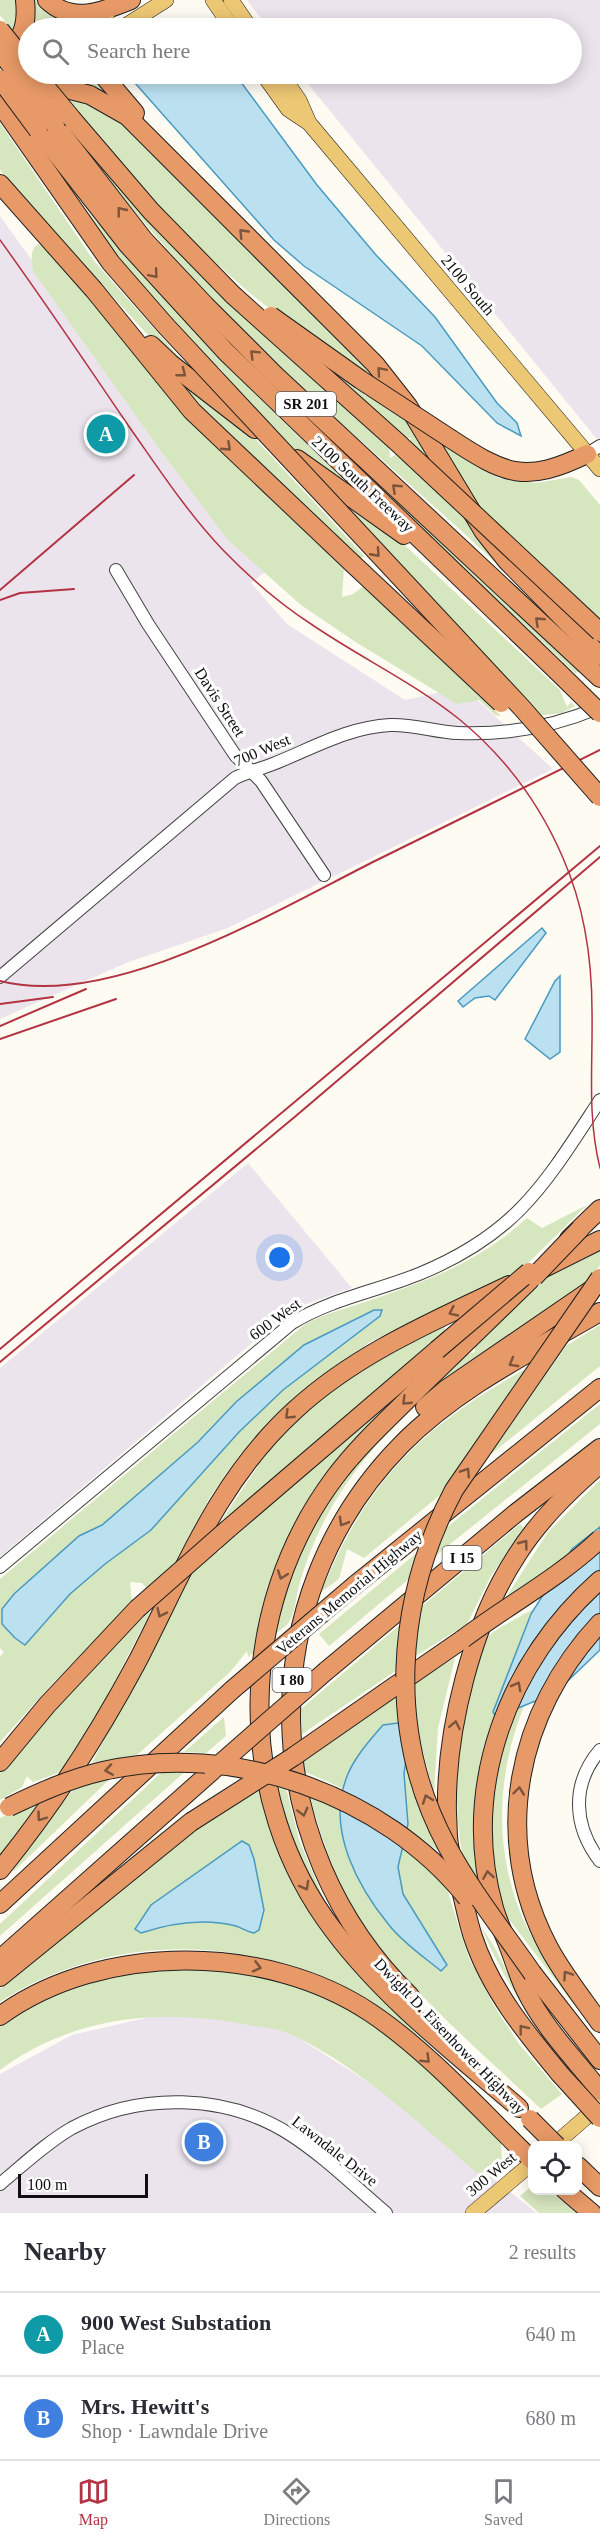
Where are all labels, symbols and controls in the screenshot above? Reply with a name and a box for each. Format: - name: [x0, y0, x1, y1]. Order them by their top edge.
- search box: [18, 18, 582, 84]
- icon: search: [39, 35, 72, 68]
- text: Search here: [87, 38, 190, 63]
- one-way arrow: [118, 207, 129, 218]
- one-way arrow: [239, 230, 250, 241]
- street label: 2100 South: [438, 251, 498, 319]
- one-way arrow: [147, 267, 158, 278]
- one-way arrow: [250, 351, 261, 362]
- one-way arrow: [176, 366, 187, 377]
- one-way arrow: [377, 367, 388, 378]
- road number: SR 201: [276, 392, 336, 416]
- pin: A: [86, 412, 126, 456]
- street label: 2100 South Freeway: [308, 433, 417, 536]
- one-way arrow: [219, 439, 230, 450]
- one-way arrow: [392, 484, 403, 495]
- one-way arrow: [369, 546, 380, 557]
- one-way arrow: [535, 617, 545, 628]
- street label: Davis Street: [191, 664, 249, 740]
- street label: 700 West: [231, 730, 293, 769]
- your location: [265, 1243, 294, 1272]
- street label: 600 West: [246, 1294, 304, 1343]
- one-way arrow: [448, 1304, 459, 1316]
- one-way arrow: [509, 1356, 519, 1367]
- one-way arrow: [402, 1394, 413, 1405]
- one-way arrow: [285, 1408, 296, 1419]
- one-way arrow: [458, 1468, 470, 1478]
- one-way arrow: [338, 1516, 350, 1527]
- street label: Veterans Memorial Highway: [273, 1526, 426, 1659]
- one-way arrow: [517, 1540, 528, 1551]
- road number: I 15: [442, 1546, 482, 1570]
- one-way arrow: [276, 1569, 289, 1580]
- one-way arrow: [157, 1606, 169, 1617]
- road number: I 80: [272, 1668, 312, 1692]
- one-way arrow: [510, 1682, 521, 1692]
- one-way arrow: [448, 1720, 461, 1730]
- one-way arrow: [104, 1764, 114, 1776]
- one-way arrow: [512, 1786, 524, 1795]
- one-way arrow: [421, 1794, 434, 1805]
- one-way arrow: [296, 1806, 308, 1817]
- one-way arrow: [37, 1810, 48, 1821]
- one-way arrow: [482, 1870, 494, 1880]
- one-way arrow: [298, 1879, 309, 1890]
- street label: Dwight D. Eisenhower Highway: [370, 1955, 529, 2118]
- one-way arrow: [252, 1960, 262, 1973]
- one-way arrow: [563, 1971, 574, 1982]
- one-way arrow: [520, 2025, 531, 2036]
- one-way arrow: [418, 2051, 429, 2062]
- street label: Lawndale Drive: [289, 2112, 381, 2190]
- pin: B: [184, 2120, 224, 2164]
- map controls: [528, 2141, 582, 2195]
- button: locate: [528, 2141, 582, 2195]
- street label: 300 West: [463, 2148, 520, 2200]
- scale bar: [18, 2171, 148, 2198]
- text: 100 m: [27, 2176, 67, 2193]
- text: Nearby: [24, 2237, 106, 2266]
- text: 2 results: [509, 2241, 576, 2263]
- text: 900 West Substation: [81, 2310, 271, 2335]
- text: A: [36, 2323, 51, 2345]
- text: 640 m: [525, 2323, 576, 2345]
- text: Place: [81, 2336, 124, 2358]
- text: Mrs. Hewitt's: [81, 2394, 209, 2419]
- text: B: [37, 2407, 50, 2429]
- text: 680 m: [525, 2407, 576, 2429]
- text: Shop · Lawndale Drive: [81, 2420, 268, 2442]
- tab: Map: [77, 2475, 110, 2529]
- tab: Directions: [264, 2475, 330, 2529]
- tab: Saved: [484, 2475, 523, 2529]

